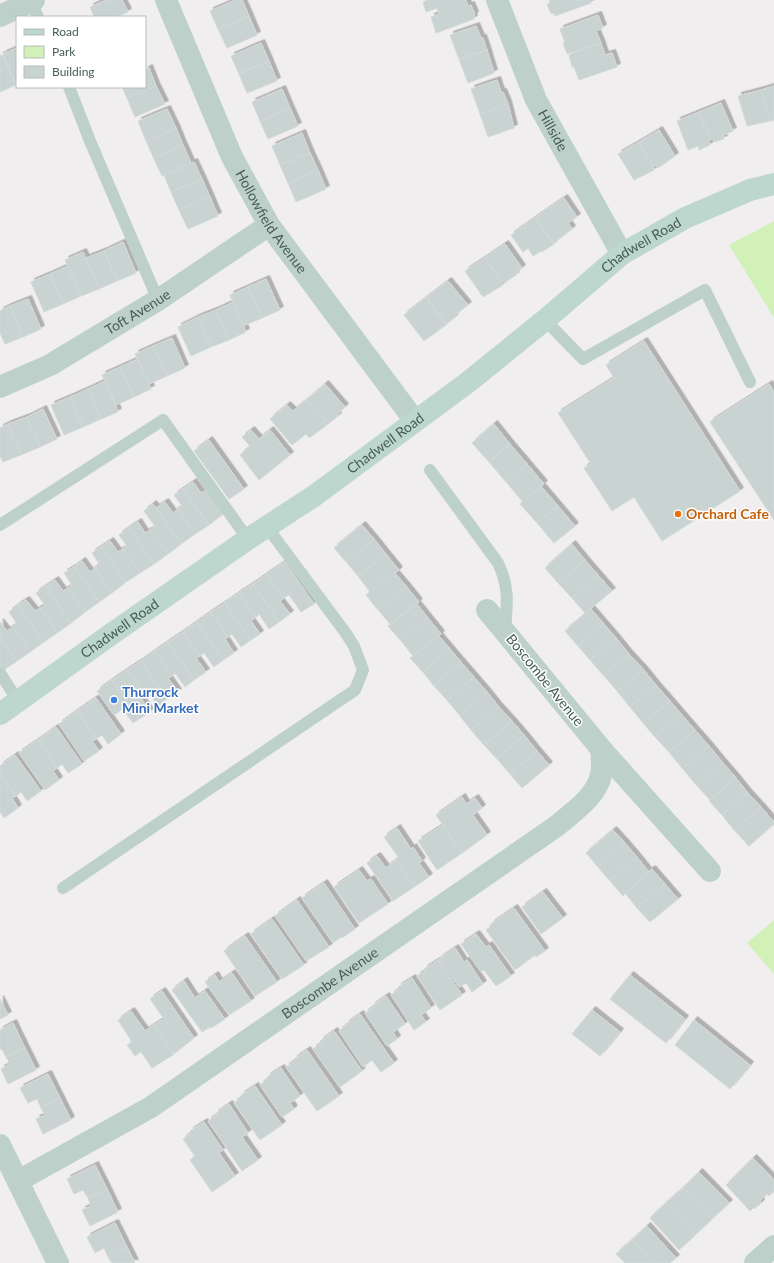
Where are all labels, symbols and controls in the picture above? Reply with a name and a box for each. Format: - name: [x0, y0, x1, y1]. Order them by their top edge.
- legend: [16, 16, 146, 88]
- text: Road: [52, 24, 79, 39]
- text: Park: [52, 44, 76, 59]
- text: Building: [52, 64, 95, 79]
- street label: Hillside: [535, 106, 572, 154]
- street label: Hollowfield Avenue: [232, 166, 311, 277]
- street label: Chadwell Road: [597, 213, 684, 276]
- street label: Toft Avenue: [102, 285, 173, 338]
- street label: Chadwell Road: [343, 409, 427, 477]
- place label: Orchard Cafe: [686, 505, 769, 522]
- marker: Orchard Cafe: [673, 509, 683, 519]
- street label: Chadwell Road: [77, 595, 162, 661]
- street label: Boscombe Avenue: [503, 630, 588, 729]
- place label: Thurrock Mini Market: [122, 683, 199, 716]
- marker: Thurrock Mini Market: [109, 695, 119, 705]
- street label: Boscombe Avenue: [278, 943, 381, 1022]

